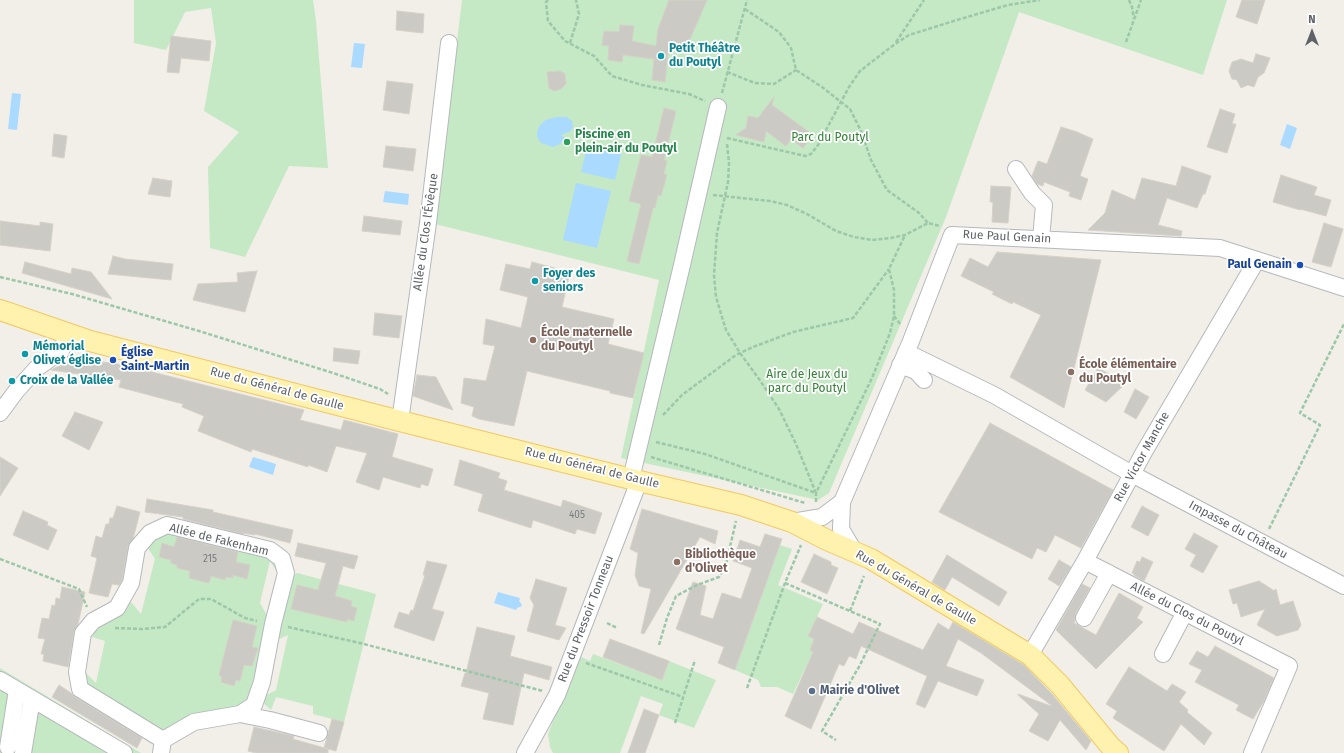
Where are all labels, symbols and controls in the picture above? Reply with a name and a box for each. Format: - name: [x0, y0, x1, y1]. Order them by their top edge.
- north arrow: [1292, 12, 1332, 52]
- text: N: [1308, 13, 1316, 26]
- place label: Petit Théâtre du Poutyl: [669, 42, 740, 70]
- marker: Petit Théâtre du Poutyl: [656, 51, 666, 61]
- place label: Piscine en plein-air du Poutyl: [575, 128, 677, 156]
- park label: Parc du Poutyl: [791, 131, 869, 145]
- marker: Piscine en plein-air du Poutyl: [562, 137, 572, 147]
- street label: Allée du Clos l'Évêque: [411, 172, 441, 292]
- street label: Rue Paul Genain: [962, 227, 1052, 247]
- place label: Paul Genain: [1227, 258, 1292, 272]
- marker: Paul Genain: [1295, 260, 1305, 270]
- place label: Foyer des seniors: [543, 267, 595, 295]
- marker: Foyer des seniors: [530, 276, 540, 286]
- place label: École maternelle du Poutyl: [541, 326, 632, 354]
- marker: École maternelle du Poutyl: [528, 335, 538, 345]
- place label: Mémorial Olivet église: [33, 340, 101, 368]
- place label: Église Saint-Martin: [121, 346, 190, 374]
- marker: Mémorial Olivet église: [20, 349, 30, 359]
- marker: Église Saint-Martin: [108, 355, 118, 365]
- place label: École élémentaire du Poutyl: [1079, 358, 1177, 386]
- street label: Rue du Général de Gaulle: [209, 364, 345, 414]
- marker: École élémentaire du Poutyl: [1066, 367, 1076, 377]
- park label: Aire de Jeux du parc du Poutyl: [766, 368, 848, 396]
- place label: Croix de la Vallée: [20, 374, 113, 388]
- marker: Croix de la Vallée: [7, 376, 17, 386]
- street label: Rue Victor Manche: [1111, 409, 1173, 505]
- street label: Rue du Général de Gaulle: [523, 444, 661, 492]
- street label: Impasse du Château: [1186, 498, 1290, 562]
- house number: 405: [569, 509, 585, 521]
- street label: Allée de Fakenham: [168, 521, 270, 559]
- street label: Rue du Général de Gaulle: [853, 547, 979, 629]
- place label: Bibliothèque d'Olivet: [685, 548, 756, 576]
- house number: 215: [203, 553, 217, 565]
- street label: Rue du Pressoir Tonneau: [555, 554, 617, 684]
- marker: Bibliothèque d'Olivet: [672, 557, 682, 567]
- street label: Allée du Clos du Poutyl: [1128, 579, 1246, 649]
- place label: Mairie d'Olivet: [820, 684, 900, 698]
- marker: Mairie d'Olivet: [807, 686, 817, 696]

